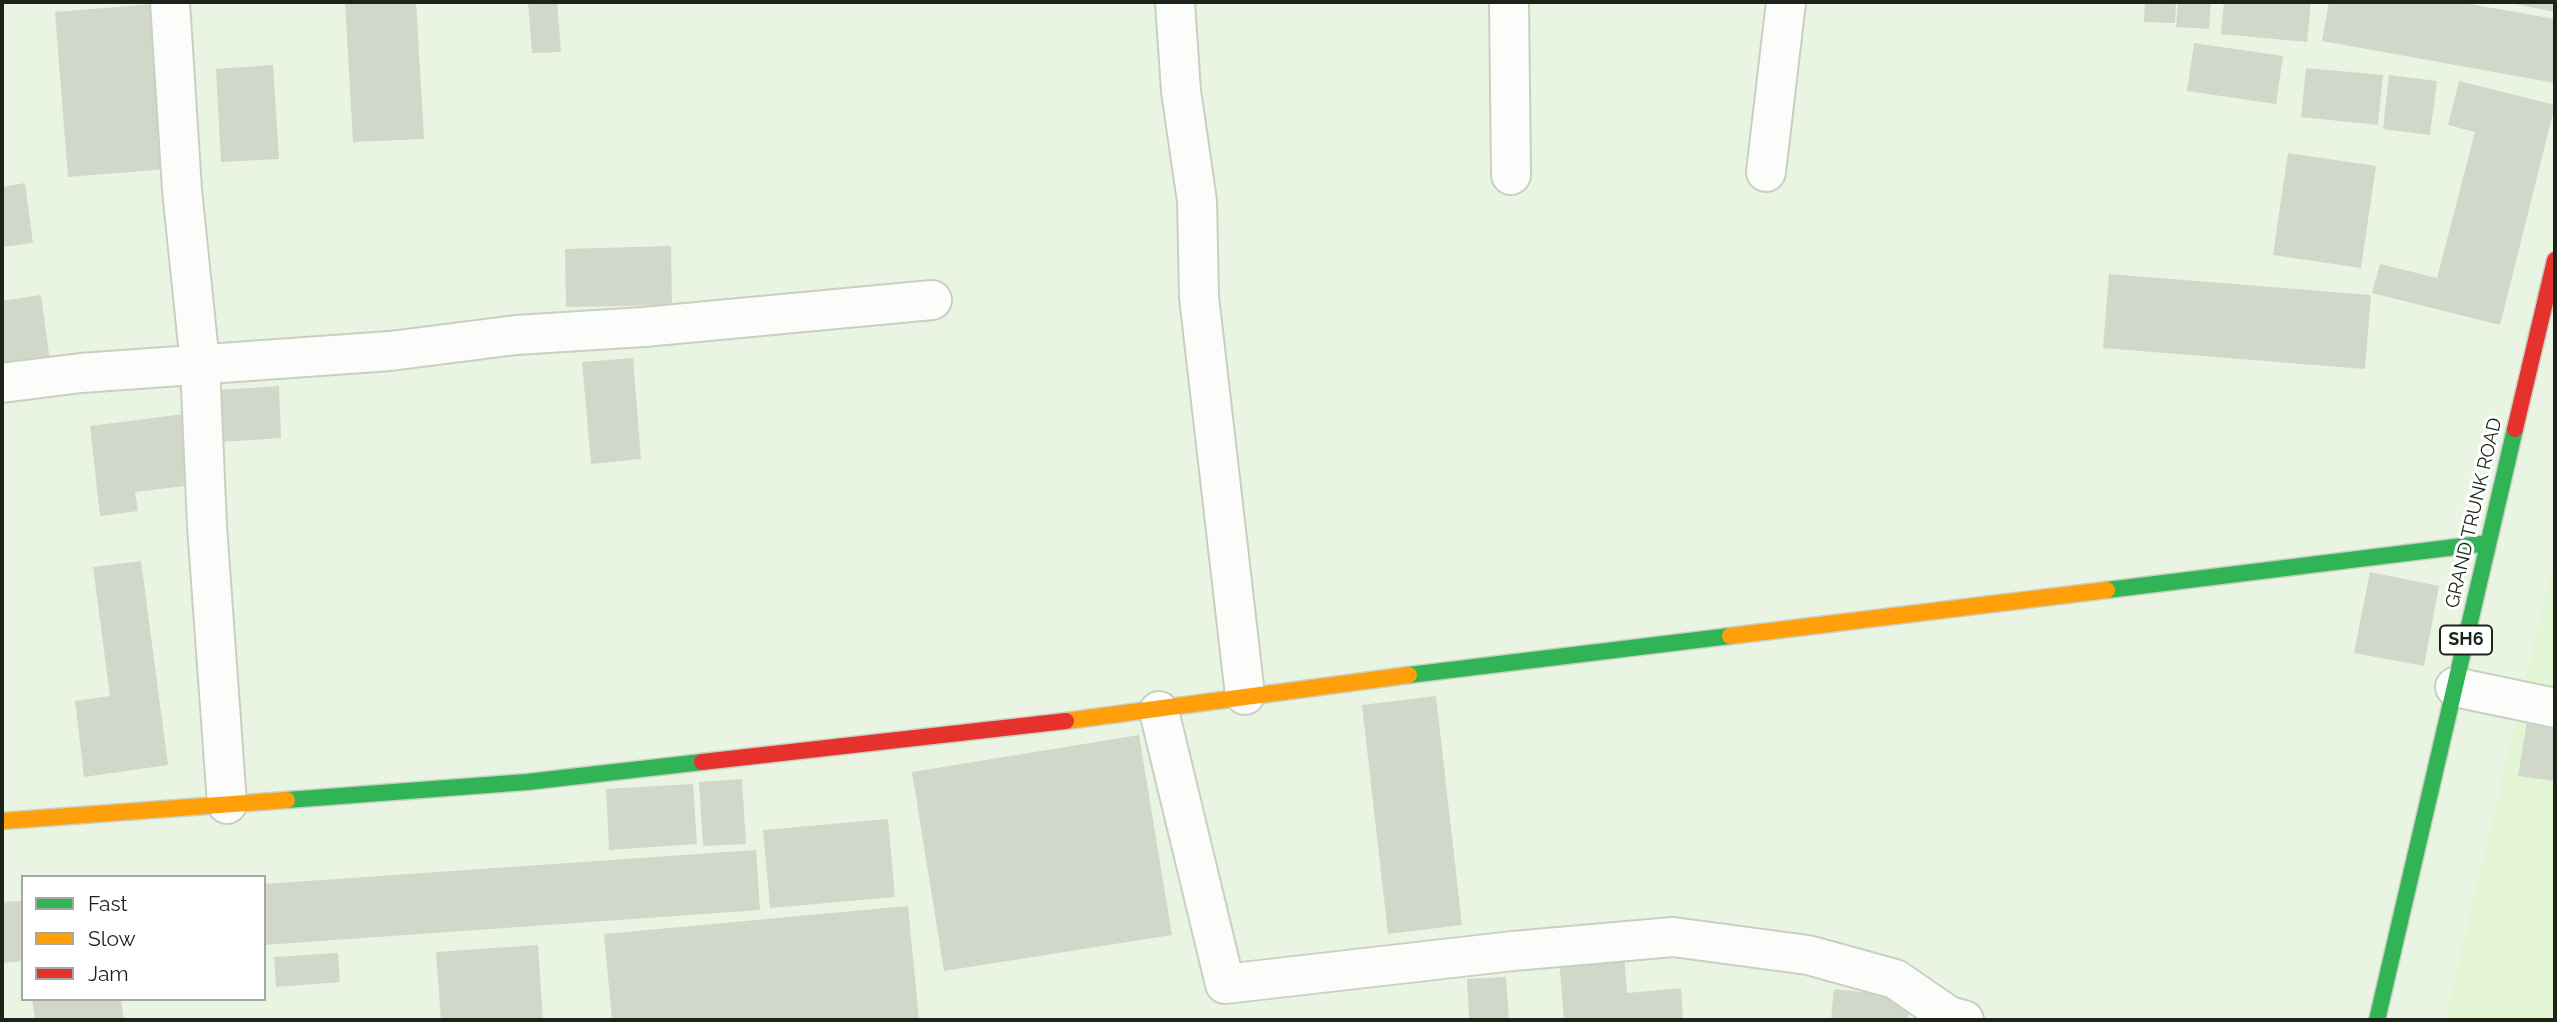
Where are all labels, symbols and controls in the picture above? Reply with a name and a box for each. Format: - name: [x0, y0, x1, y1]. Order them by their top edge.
- street label: GRAND TRUNK ROAD: [2441, 416, 2507, 610]
- road number: SH6: [2440, 626, 2492, 654]
- legend: [21, 875, 266, 1001]
- text: Fast: [88, 891, 128, 916]
- text: Slow: [88, 926, 136, 951]
- text: Jam: [88, 961, 129, 986]

